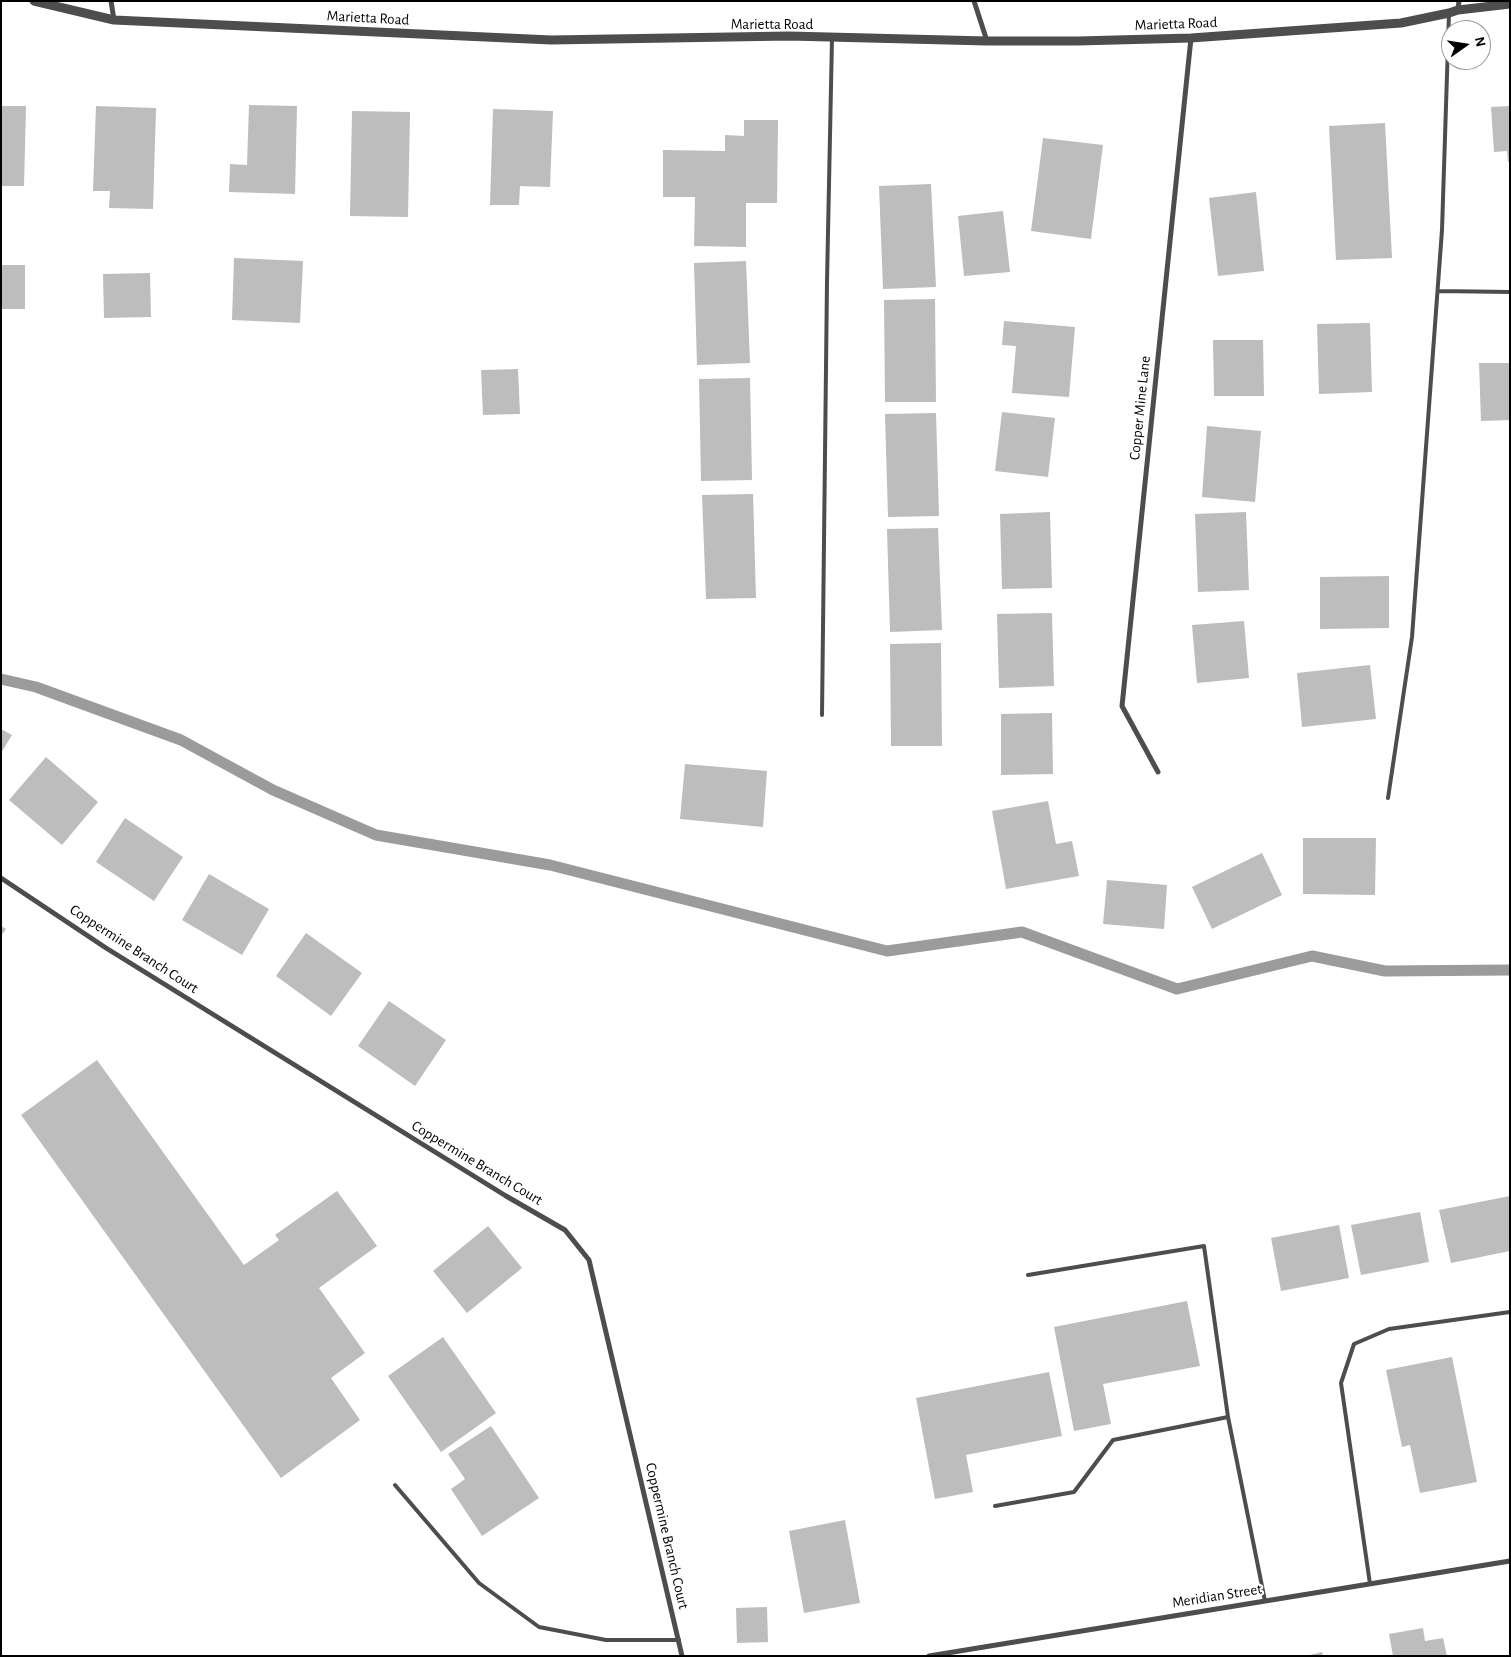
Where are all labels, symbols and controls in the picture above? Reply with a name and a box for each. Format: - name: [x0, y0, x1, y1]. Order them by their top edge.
- street label: Marietta Road: [326, 7, 410, 29]
- street label: Marietta Road: [1134, 14, 1218, 34]
- street label: Marietta Road: [731, 15, 813, 33]
- north arrow: [1441, 20, 1491, 70]
- text: N: [1472, 36, 1488, 48]
- street label: Copper Mine Lane: [1126, 355, 1154, 461]
- street label: Coppermine Branch Court: [66, 901, 202, 997]
- street label: Coppermine Branch Court: [408, 1117, 546, 1209]
- street label: Coppermine Branch Court: [641, 1461, 693, 1611]
- street label: Meridian Street: [1171, 1580, 1263, 1612]

